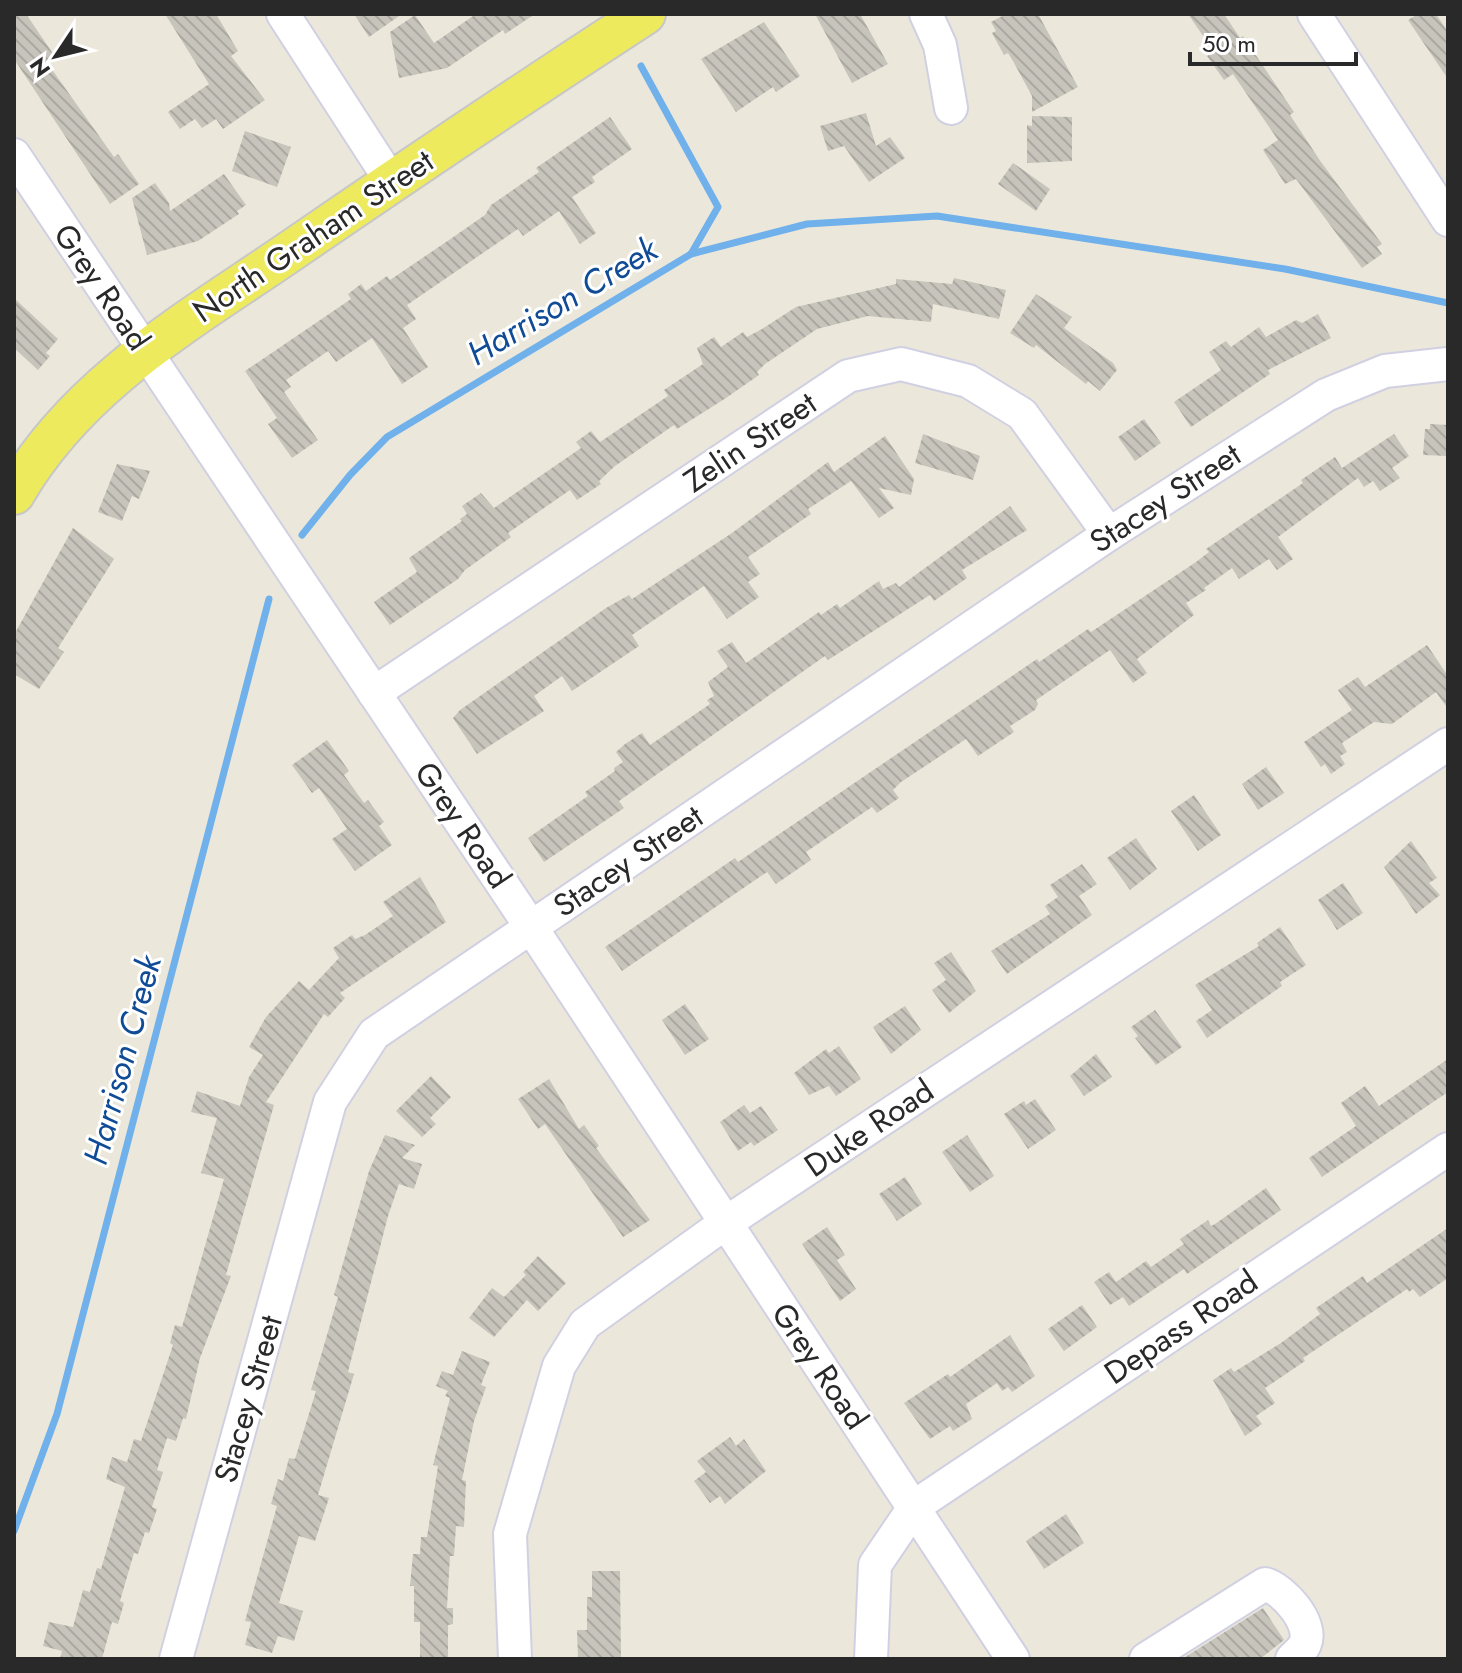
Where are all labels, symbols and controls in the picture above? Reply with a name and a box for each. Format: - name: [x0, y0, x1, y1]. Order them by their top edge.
- north arrow: [16, 16, 96, 96]
- scale bar: [1190, 16, 1356, 66]
- text: 50 m: [1202, 26, 1256, 61]
- text: N: [22, 51, 58, 84]
- street label: North Graham Street: [183, 138, 443, 334]
- street label: Grey Road: [43, 214, 161, 360]
- water label: Harrison Creek: [458, 224, 668, 378]
- street label: Zelin Street: [674, 380, 826, 503]
- street label: Stacey Street: [1080, 432, 1250, 564]
- street label: Grey Road: [404, 752, 522, 898]
- street label: Stacey Street: [544, 794, 712, 928]
- water label: Harrison Creek: [71, 949, 174, 1170]
- street label: Duke Road: [795, 1068, 943, 1188]
- street label: Depass Road: [1095, 1259, 1267, 1395]
- street label: Grey Road: [761, 1293, 879, 1439]
- street label: Stacey Street: [202, 1310, 294, 1488]

